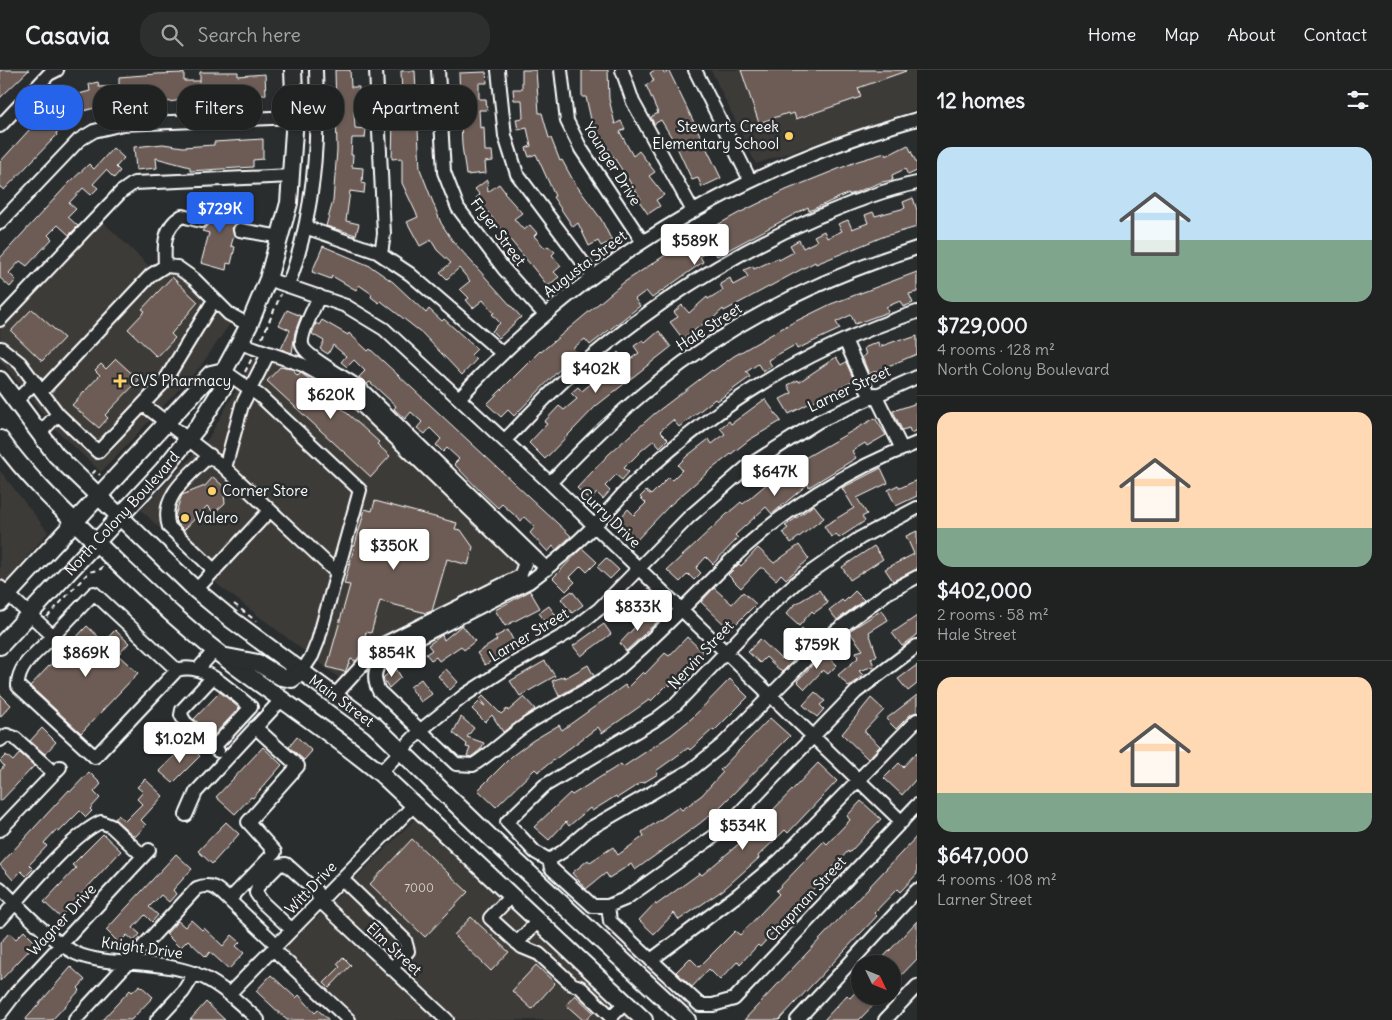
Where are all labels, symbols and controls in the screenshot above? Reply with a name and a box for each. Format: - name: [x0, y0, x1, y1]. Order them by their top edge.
- search box: [140, 12, 490, 57]
- text: Casavia: [25, 20, 110, 50]
- icon: search: [158, 21, 186, 49]
- text: Search here: [198, 23, 301, 47]
- text: Home: [1088, 23, 1136, 46]
- text: Map: [1164, 23, 1199, 46]
- text: About: [1227, 23, 1275, 46]
- text: Contact: [1303, 23, 1367, 46]
- chip: Buy: [15, 85, 83, 130]
- chip: Rent: [93, 85, 167, 130]
- chip: Filters: [177, 85, 262, 130]
- chip: New: [272, 85, 344, 130]
- chip: Apartment: [354, 85, 477, 130]
- icon: filters: [1344, 86, 1372, 114]
- text: 12 homes: [937, 87, 1025, 114]
- place label: Stewarts Creek Elementary School: [652, 117, 779, 153]
- street label: Younger Drive: [579, 118, 646, 209]
- marker: Stewarts Creek Elementary School: [783, 130, 795, 142]
- icon: home: [1110, 179, 1200, 269]
- pin: $729K: [185, 191, 255, 234]
- street label: Fryer Street: [467, 194, 530, 269]
- text: $729K: [198, 198, 242, 218]
- pin: $589K: [660, 224, 730, 266]
- street label: Augusta Street: [539, 226, 630, 301]
- text: $589K: [672, 230, 718, 250]
- street label: Hale Street: [672, 298, 745, 355]
- text: $729,000: [937, 312, 1028, 339]
- text: 4 rooms · 128 m²: [937, 339, 1055, 359]
- pin: $402K: [561, 352, 631, 394]
- text: $402K: [572, 358, 620, 378]
- text: North Colony Boulevard: [937, 359, 1109, 379]
- street label: Larner Street: [804, 361, 893, 416]
- place label: CVS Pharmacy: [130, 371, 231, 390]
- marker: CVS Pharmacy: [114, 375, 126, 387]
- pin: $620K: [296, 378, 366, 420]
- text: $620K: [307, 384, 355, 404]
- icon: home: [1110, 445, 1200, 535]
- street label: North Colony Boulevard: [60, 447, 183, 579]
- pin: $647K: [740, 454, 810, 497]
- text: $647K: [753, 461, 797, 481]
- place label: Corner Store: [222, 481, 308, 500]
- street label: Curry Drive: [576, 484, 645, 552]
- marker: Corner Store: [206, 485, 218, 497]
- place label: Valero: [195, 508, 238, 527]
- marker: Valero: [179, 512, 191, 524]
- pin: $350K: [359, 528, 429, 571]
- text: $350K: [370, 535, 418, 555]
- text: $402,000: [937, 577, 1032, 604]
- pin: $833K: [603, 590, 673, 632]
- text: $833K: [615, 596, 661, 616]
- street label: Larner Street: [486, 603, 572, 666]
- text: 2 rooms · 58 m²: [937, 604, 1049, 624]
- street label: Nervin Street: [664, 616, 737, 693]
- text: Hale Street: [937, 624, 1016, 644]
- pin: $759K: [782, 628, 852, 670]
- text: $759K: [795, 634, 840, 654]
- pin: $869K: [51, 636, 121, 678]
- pin: $854K: [357, 636, 427, 678]
- text: $869K: [63, 642, 109, 662]
- text: $854K: [369, 642, 415, 662]
- street label: Main Street: [305, 670, 378, 731]
- icon: home: [1110, 710, 1200, 800]
- pin: $1.02M: [139, 722, 221, 764]
- text: $1.02M: [155, 728, 205, 748]
- pin: $534K: [708, 808, 778, 851]
- text: $534K: [720, 815, 766, 835]
- text: $647,000: [937, 842, 1029, 869]
- street label: Chapman Street: [761, 852, 850, 945]
- street label: Witt Drive: [281, 857, 340, 918]
- text: 4 rooms · 108 m²: [937, 869, 1057, 889]
- street label: Wagner Drive: [23, 880, 100, 960]
- house number: 7000: [404, 880, 434, 895]
- text: Larner Street: [937, 889, 1032, 909]
- street label: Elm Street: [363, 918, 426, 979]
- street label: Knight Drive: [100, 932, 184, 963]
- north arrow: [851, 955, 901, 1005]
- map controls: [851, 955, 901, 1005]

